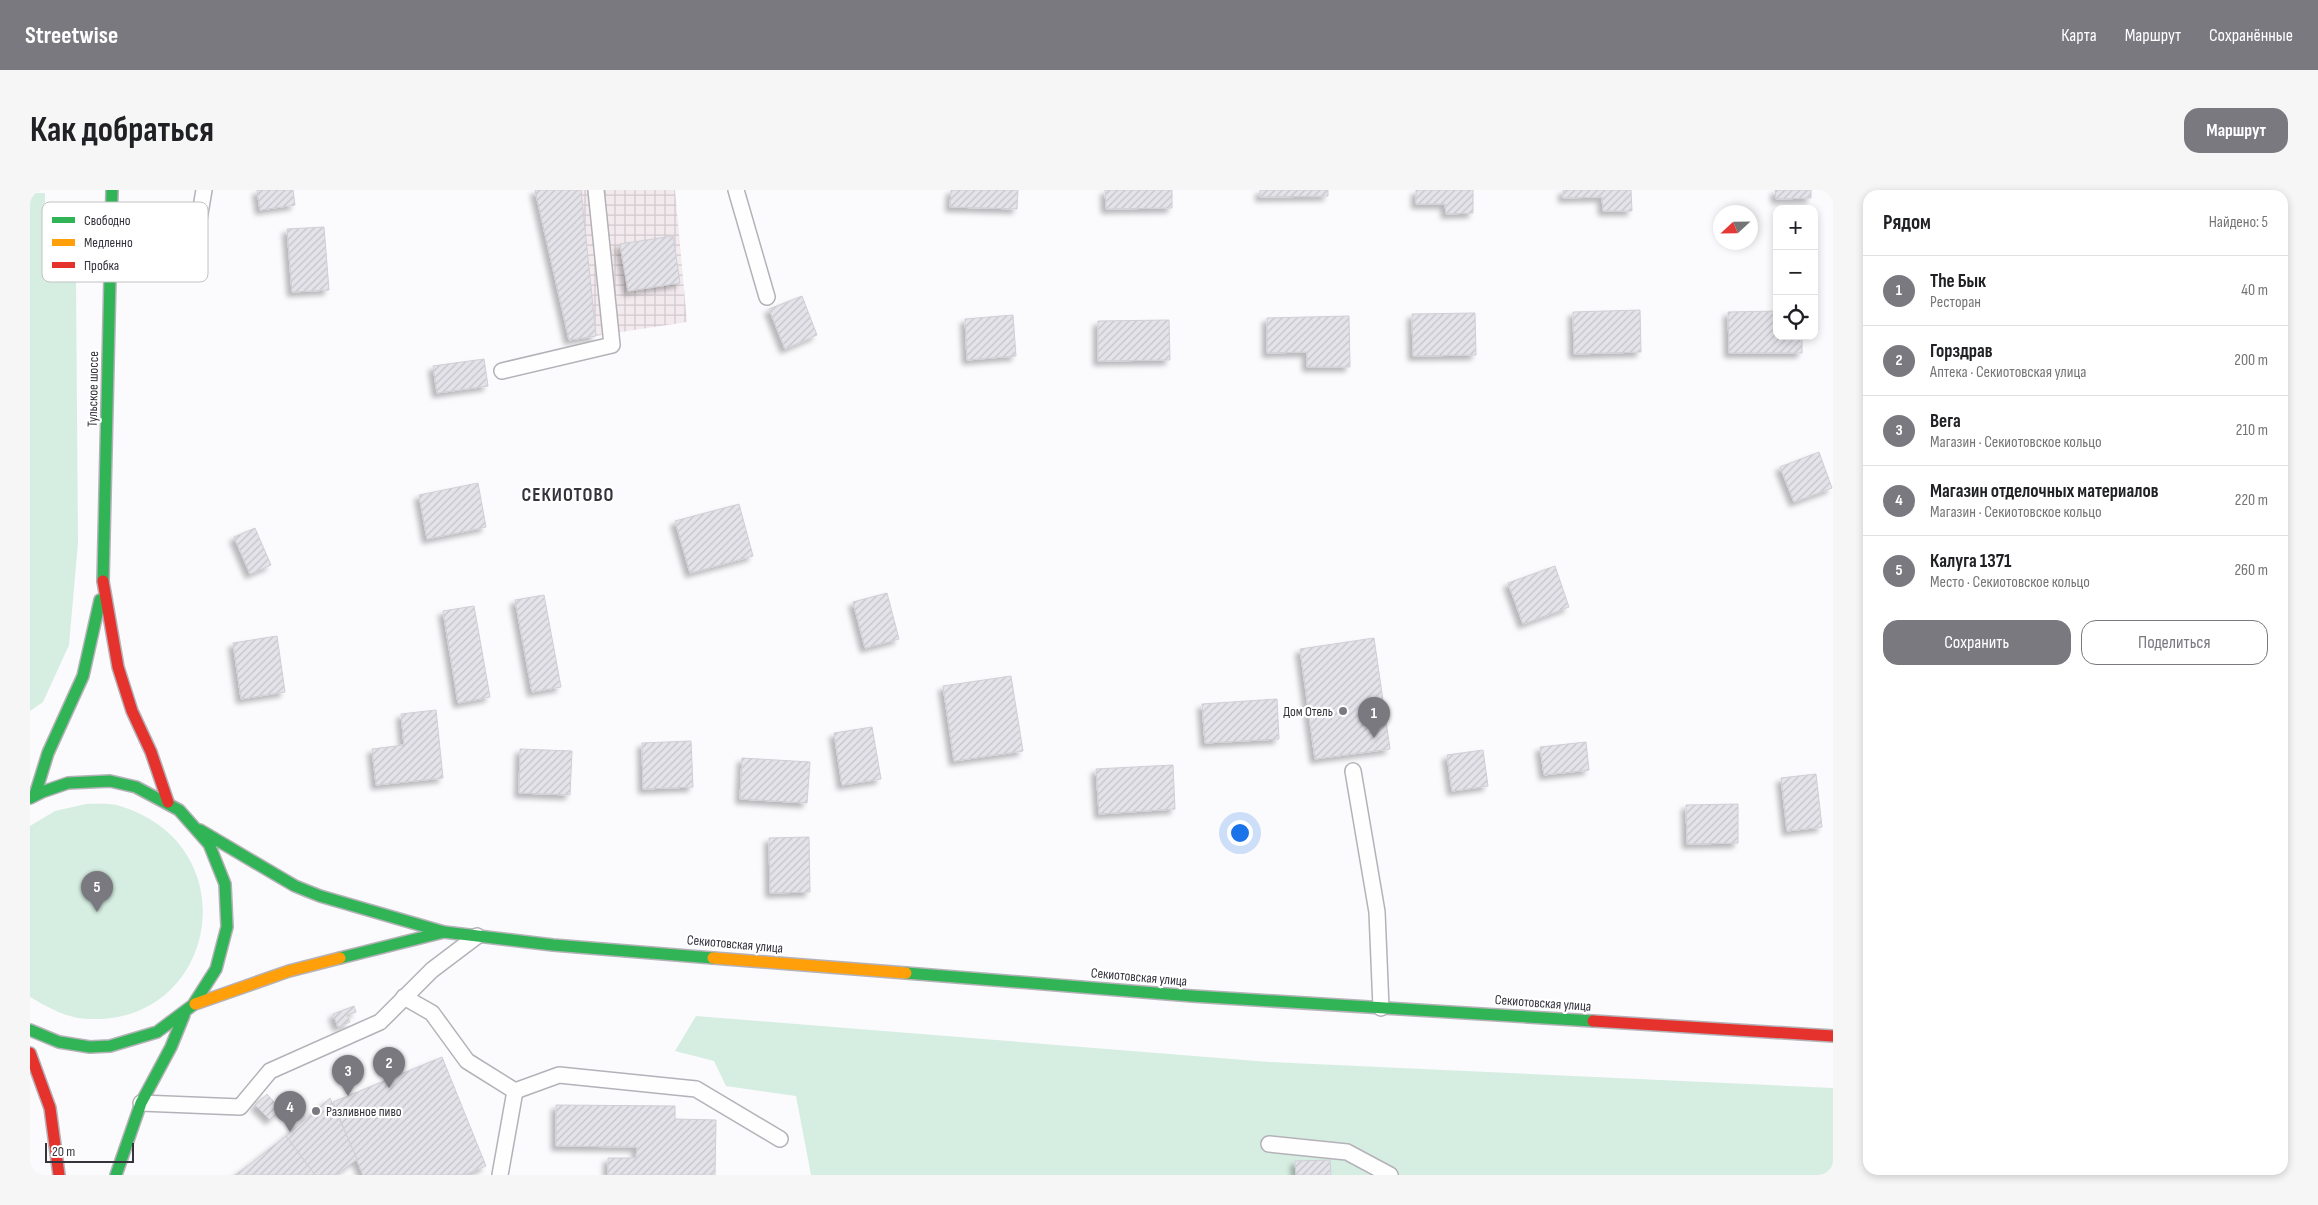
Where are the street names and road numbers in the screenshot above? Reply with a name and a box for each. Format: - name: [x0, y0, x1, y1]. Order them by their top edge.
- street label: Тульское шоссе: [84, 351, 102, 427]
- street label: Секиотовская улица: [686, 931, 784, 957]
- street label: Секиотовская улица: [1090, 964, 1188, 990]
- street label: Секиотовская улица: [1494, 991, 1592, 1015]

